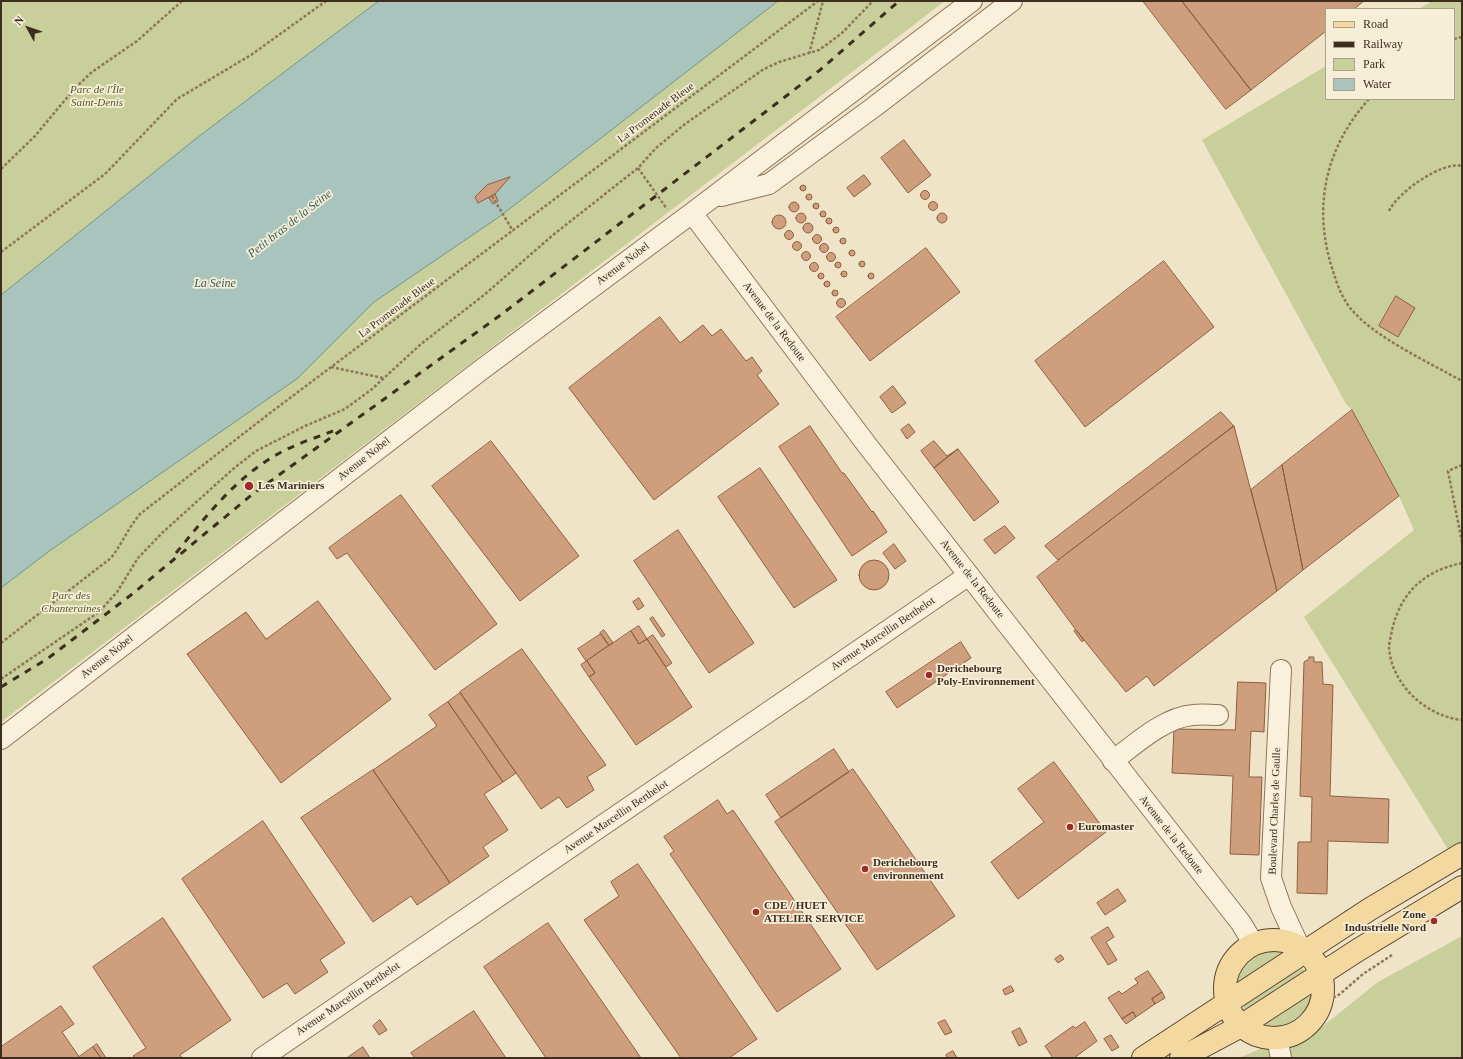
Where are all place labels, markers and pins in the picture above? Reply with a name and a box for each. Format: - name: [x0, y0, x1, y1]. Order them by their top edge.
- place label: Les Mariniers: [258, 479, 324, 493]
- marker: Les Mariniers: [243, 480, 255, 492]
- place label: Derichebourg Poly-Environnement: [937, 662, 1035, 688]
- marker: Derichebourg Poly-Environnement: [924, 670, 934, 680]
- place label: Euromaster: [1078, 820, 1134, 834]
- marker: Euromaster: [1065, 822, 1075, 832]
- place label: Derichebourg environnement: [873, 856, 944, 882]
- marker: Derichebourg environnement: [860, 864, 870, 874]
- place label: CDE / HUET ATELIER SERVICE: [764, 899, 864, 925]
- marker: CDE / HUET ATELIER SERVICE: [751, 907, 761, 917]
- place label: Zone Industrielle Nord: [1344, 908, 1426, 934]
- marker: Zone Industrielle Nord: [1429, 916, 1439, 926]

